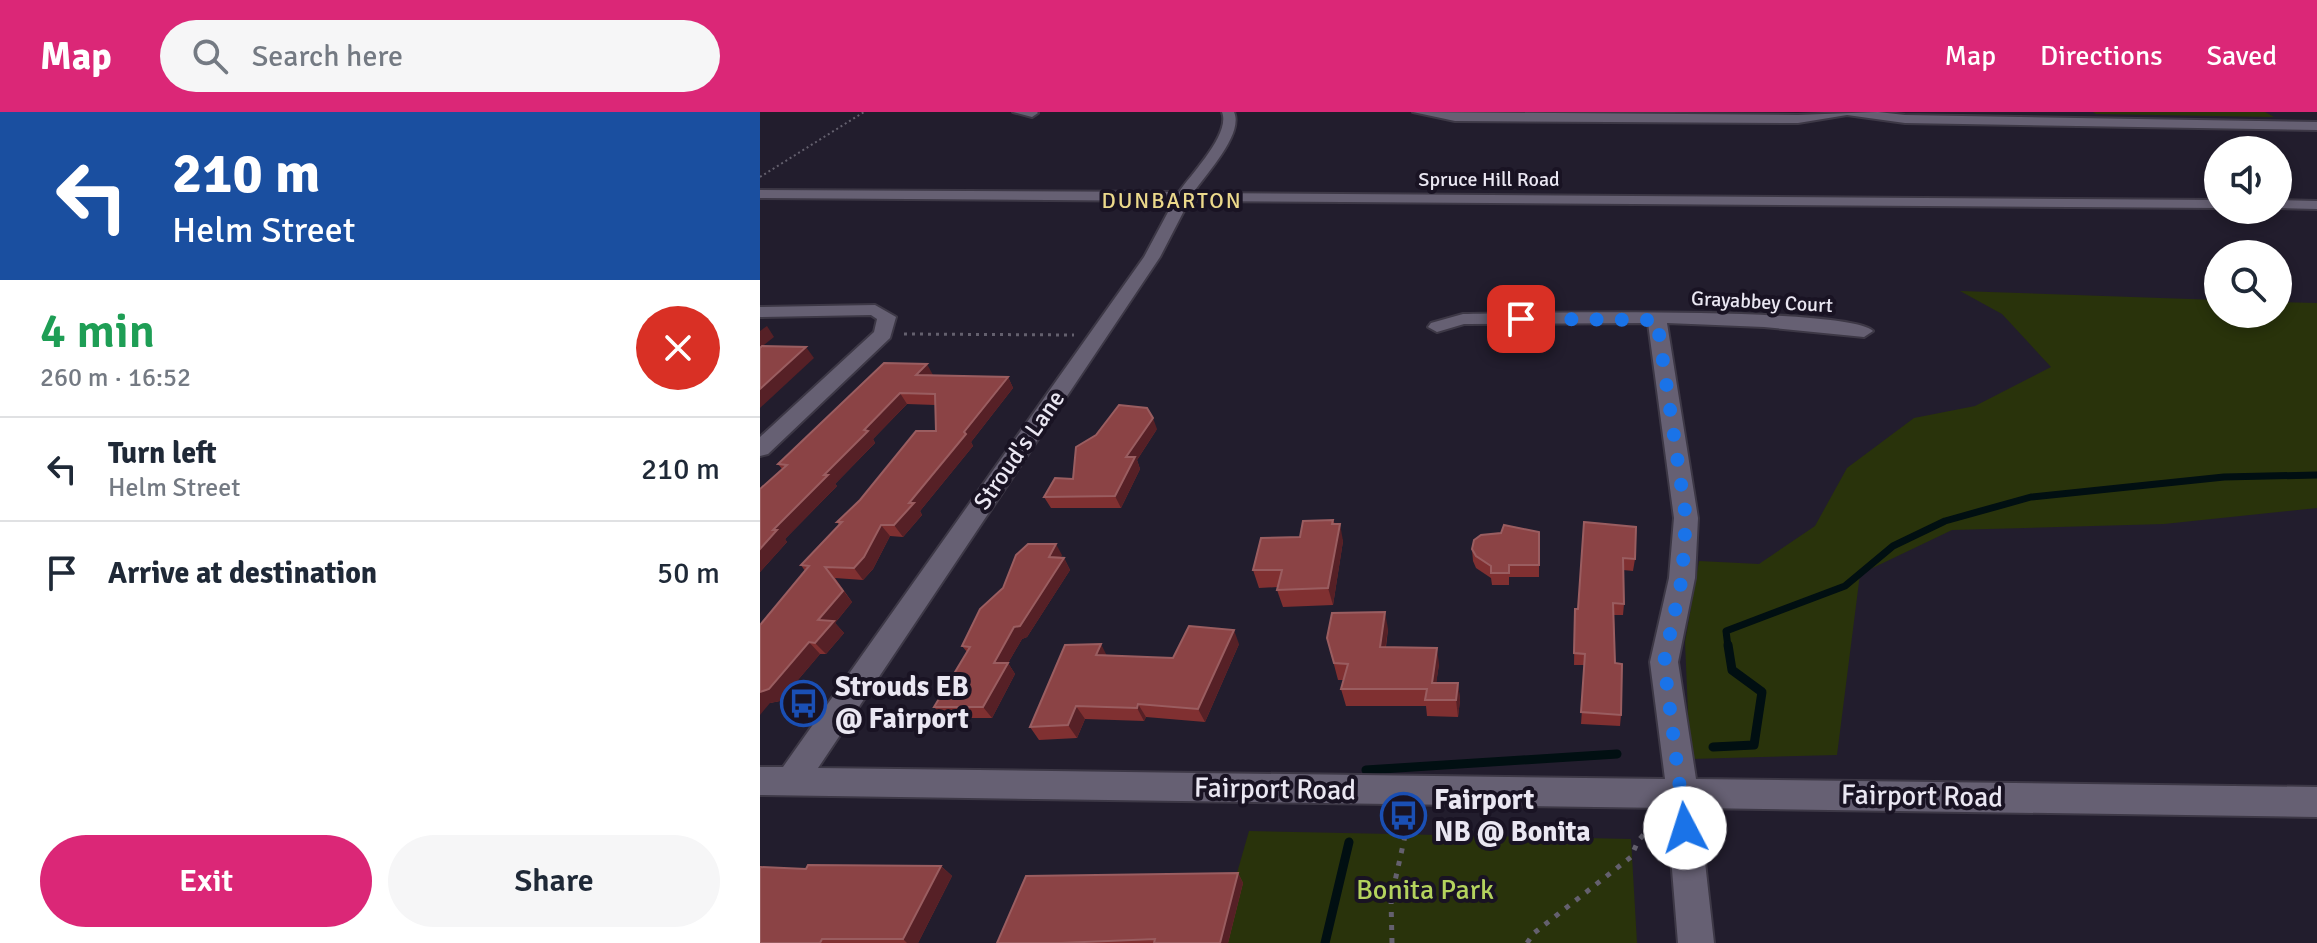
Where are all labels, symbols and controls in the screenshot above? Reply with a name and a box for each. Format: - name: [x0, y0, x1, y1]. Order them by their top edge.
- search box: [160, 20, 720, 92]
- text: Map: [40, 33, 112, 80]
- icon: search: [188, 34, 232, 78]
- text: Search here: [252, 38, 403, 75]
- text: Map: [1944, 39, 1996, 73]
- text: Directions: [2040, 39, 2162, 73]
- text: Saved: [2206, 39, 2277, 73]
- map controls: [2204, 136, 2292, 328]
- button: sound: [2204, 136, 2292, 224]
- text: 210 m: [172, 139, 320, 208]
- icon: left: [40, 144, 144, 248]
- street label: Spruce Hill Road: [1418, 167, 1560, 192]
- district label: DUNBARTON: [1101, 187, 1243, 214]
- text: Helm Street: [172, 208, 355, 253]
- button: search: [2204, 240, 2292, 328]
- pin: [1487, 285, 1555, 353]
- street label: Grayabbey Court: [1691, 286, 1833, 318]
- icon: arrive: [1499, 297, 1543, 341]
- text: 4 min: [40, 302, 155, 361]
- button: close: [636, 306, 720, 390]
- text: 260 m · 16:52: [40, 362, 191, 394]
- street label: Stroud's Lane: [967, 385, 1071, 515]
- text: Turn left: [108, 435, 217, 472]
- icon: left: [40, 447, 84, 491]
- text: 210 m: [641, 451, 720, 488]
- text: Helm Street: [108, 472, 240, 504]
- icon: arrive: [40, 551, 84, 595]
- text: Arrive at destination: [108, 555, 377, 592]
- text: 50 m: [657, 555, 720, 592]
- place label: Strouds EB @ Fairport: [835, 670, 969, 736]
- bus stop icon: Strouds EB @ Fairport: [780, 679, 828, 727]
- street label: Fairport Road: [1194, 771, 1356, 807]
- street label: Fairport Road: [1841, 778, 2003, 814]
- place label: Fairport NB @ Bonita: [1434, 783, 1591, 849]
- position arrow: [1643, 786, 1727, 870]
- bus stop icon: Fairport NB @ Bonita: [1379, 792, 1427, 840]
- button: Exit: [40, 835, 372, 927]
- button: Share: [388, 835, 720, 927]
- park label: Bonita Park: [1356, 873, 1494, 907]

